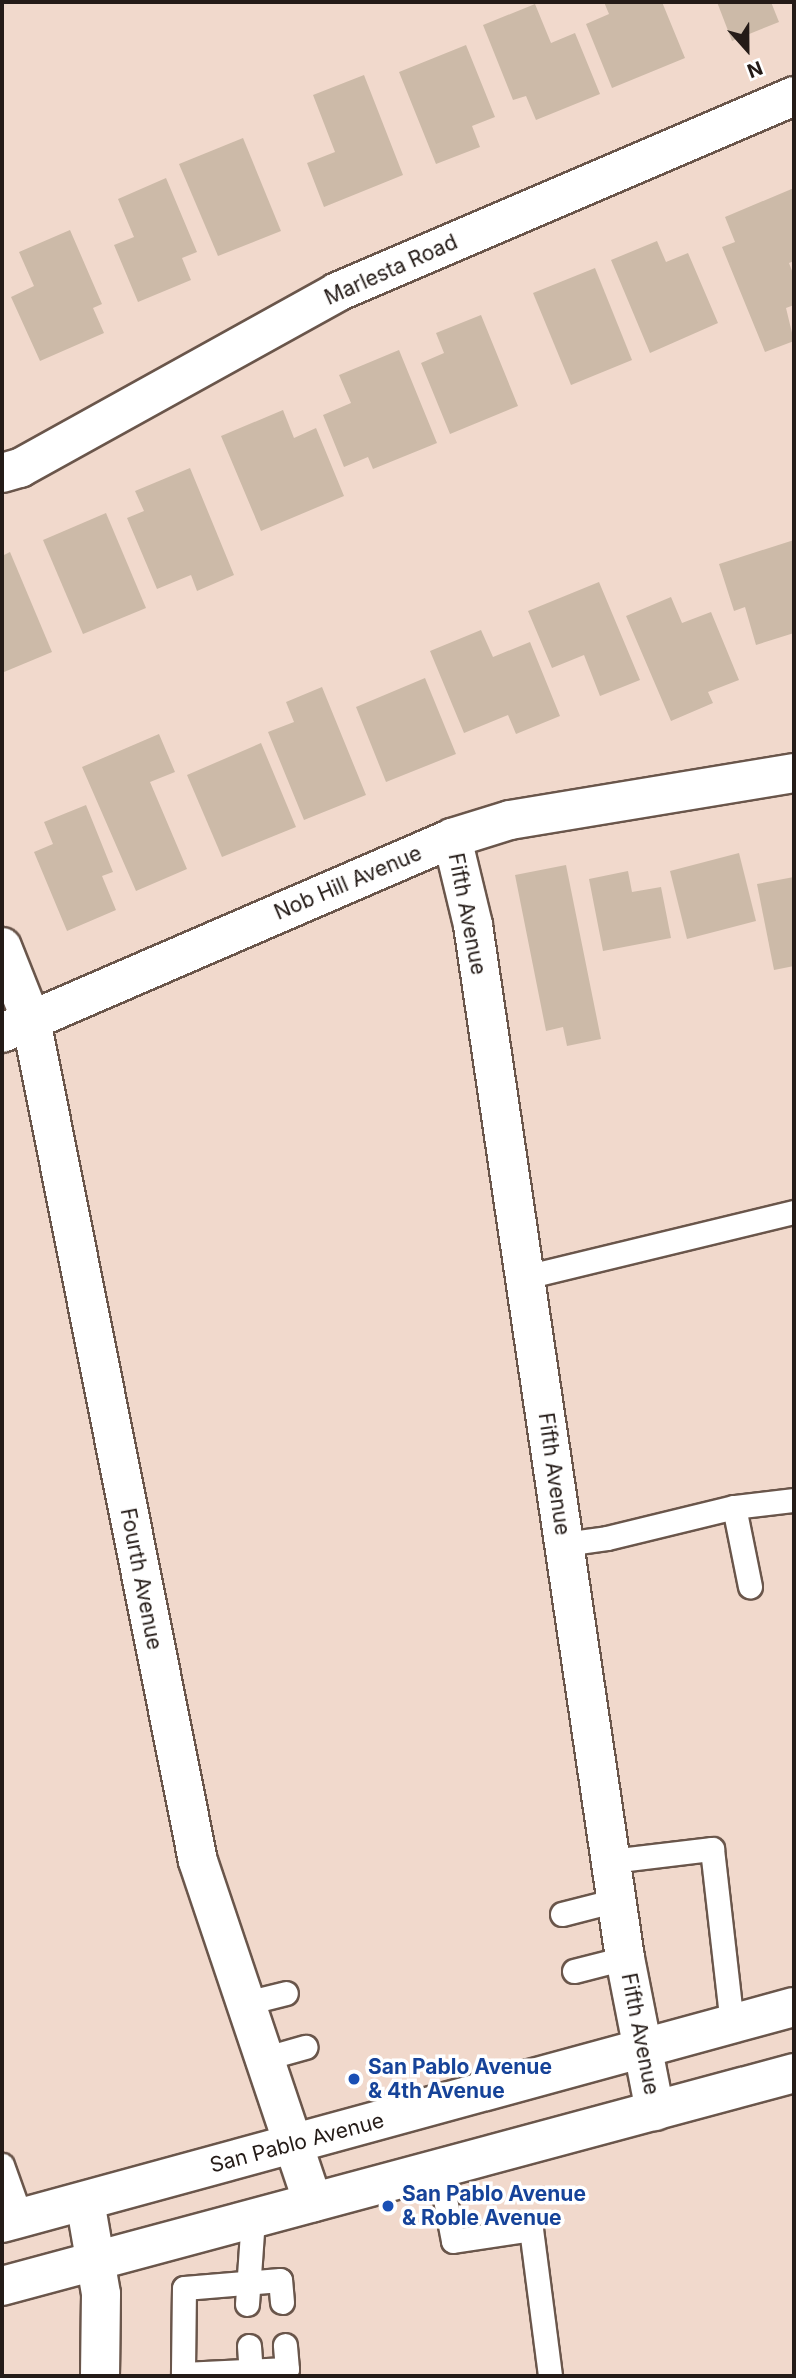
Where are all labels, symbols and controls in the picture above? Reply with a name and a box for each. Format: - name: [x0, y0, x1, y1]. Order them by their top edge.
- north arrow: [712, 14, 782, 84]
- text: N: [744, 56, 766, 82]
- street label: Marlesta Road: [321, 229, 461, 311]
- street label: Nob Hill Avenue: [270, 841, 426, 925]
- street label: Fifth Avenue: [443, 851, 491, 977]
- street label: Fifth Avenue: [533, 1411, 575, 1537]
- street label: Fourth Avenue: [115, 1506, 167, 1652]
- street label: Fifth Avenue: [616, 1971, 664, 2097]
- place label: San Pablo Avenue & 4th Avenue: [368, 2054, 552, 2104]
- marker: San Pablo Avenue & 4th Avenue: [346, 2071, 362, 2087]
- street label: San Pablo Avenue: [207, 2108, 387, 2178]
- place label: San Pablo Avenue & Roble Avenue: [402, 2181, 586, 2231]
- marker: San Pablo Avenue & Roble Avenue: [380, 2198, 396, 2214]

